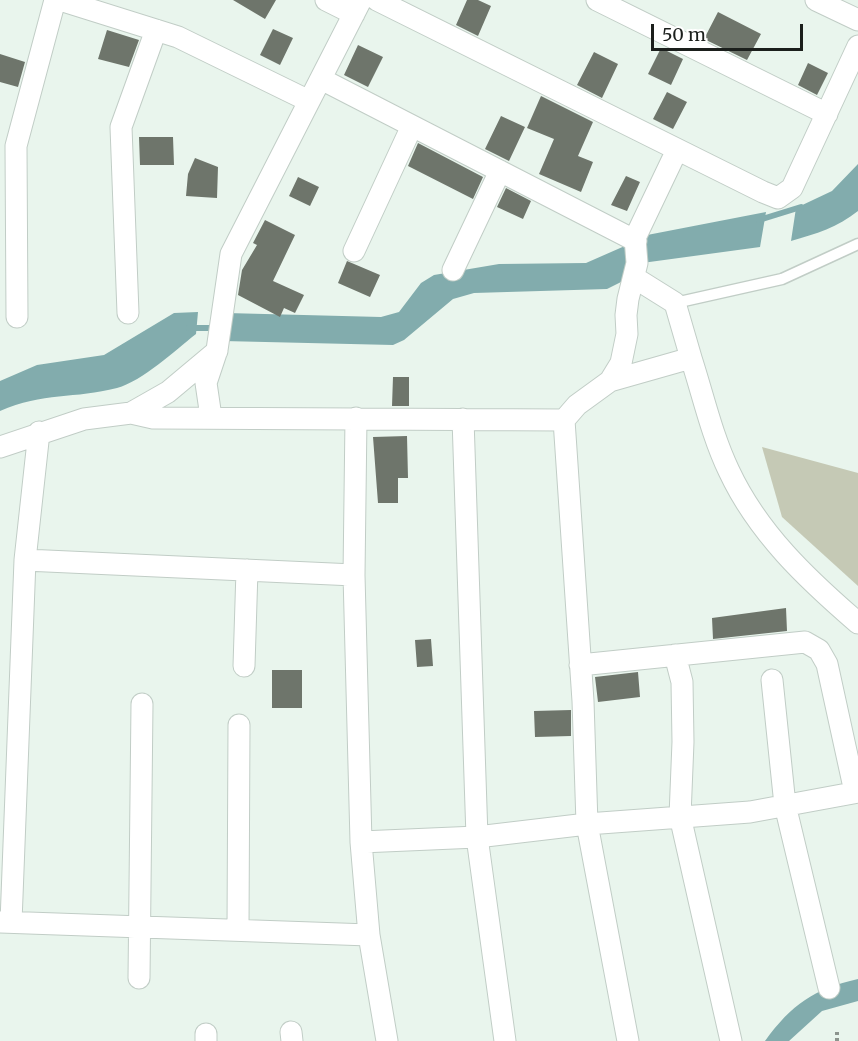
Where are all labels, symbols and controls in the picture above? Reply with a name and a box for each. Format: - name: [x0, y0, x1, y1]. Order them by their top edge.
- scale bar: [654, 12, 806, 50]
- text: 50 m: [662, 23, 706, 46]

